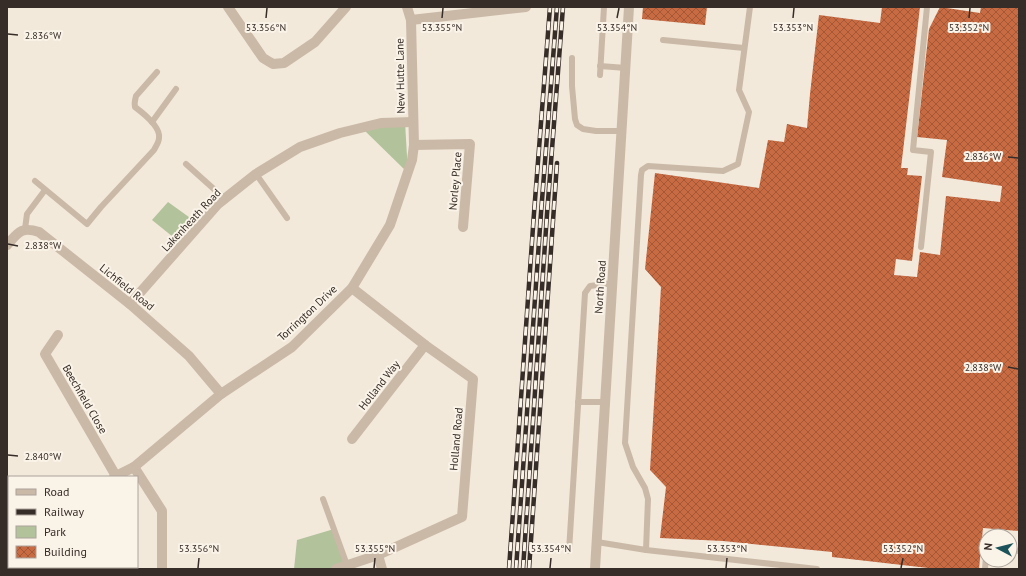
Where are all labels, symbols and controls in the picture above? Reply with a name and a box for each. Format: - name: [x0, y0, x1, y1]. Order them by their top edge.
- text: 53.356°N: [246, 21, 286, 34]
- text: 53.355°N: [422, 21, 462, 34]
- text: 53.354°N: [597, 21, 637, 34]
- text: 53.353°N: [773, 21, 813, 34]
- text: 53.352°N: [949, 21, 989, 34]
- text: 2.836°W: [25, 29, 62, 42]
- street label: New Hutte Lane: [392, 38, 408, 114]
- text: 2.836°W: [965, 150, 1002, 163]
- street label: Norley Place: [445, 151, 465, 211]
- street label: Lakenheath Road: [158, 186, 224, 254]
- text: 2.838°W: [25, 239, 62, 252]
- street label: North Road: [591, 260, 609, 314]
- street label: Lichfield Road: [97, 261, 157, 313]
- street label: Torrington Drive: [274, 282, 340, 344]
- street label: Holland Way: [355, 357, 403, 413]
- text: 2.838°W: [965, 361, 1002, 374]
- street label: Beechfield Close: [60, 362, 111, 436]
- street label: Holland Road: [446, 407, 466, 471]
- text: 2.840°W: [25, 450, 62, 463]
- legend: [8, 476, 138, 568]
- text: Road: [44, 484, 69, 499]
- text: Railway: [44, 504, 84, 519]
- text: Park: [44, 524, 66, 539]
- north arrow: [978, 528, 1018, 568]
- text: 53.356°N: [179, 542, 219, 555]
- text: 53.355°N: [355, 542, 395, 555]
- text: 53.354°N: [531, 542, 571, 555]
- text: 53.353°N: [707, 542, 747, 555]
- text: 53.352°N: [883, 542, 923, 555]
- text: N: [981, 542, 995, 551]
- text: Building: [44, 544, 87, 559]

